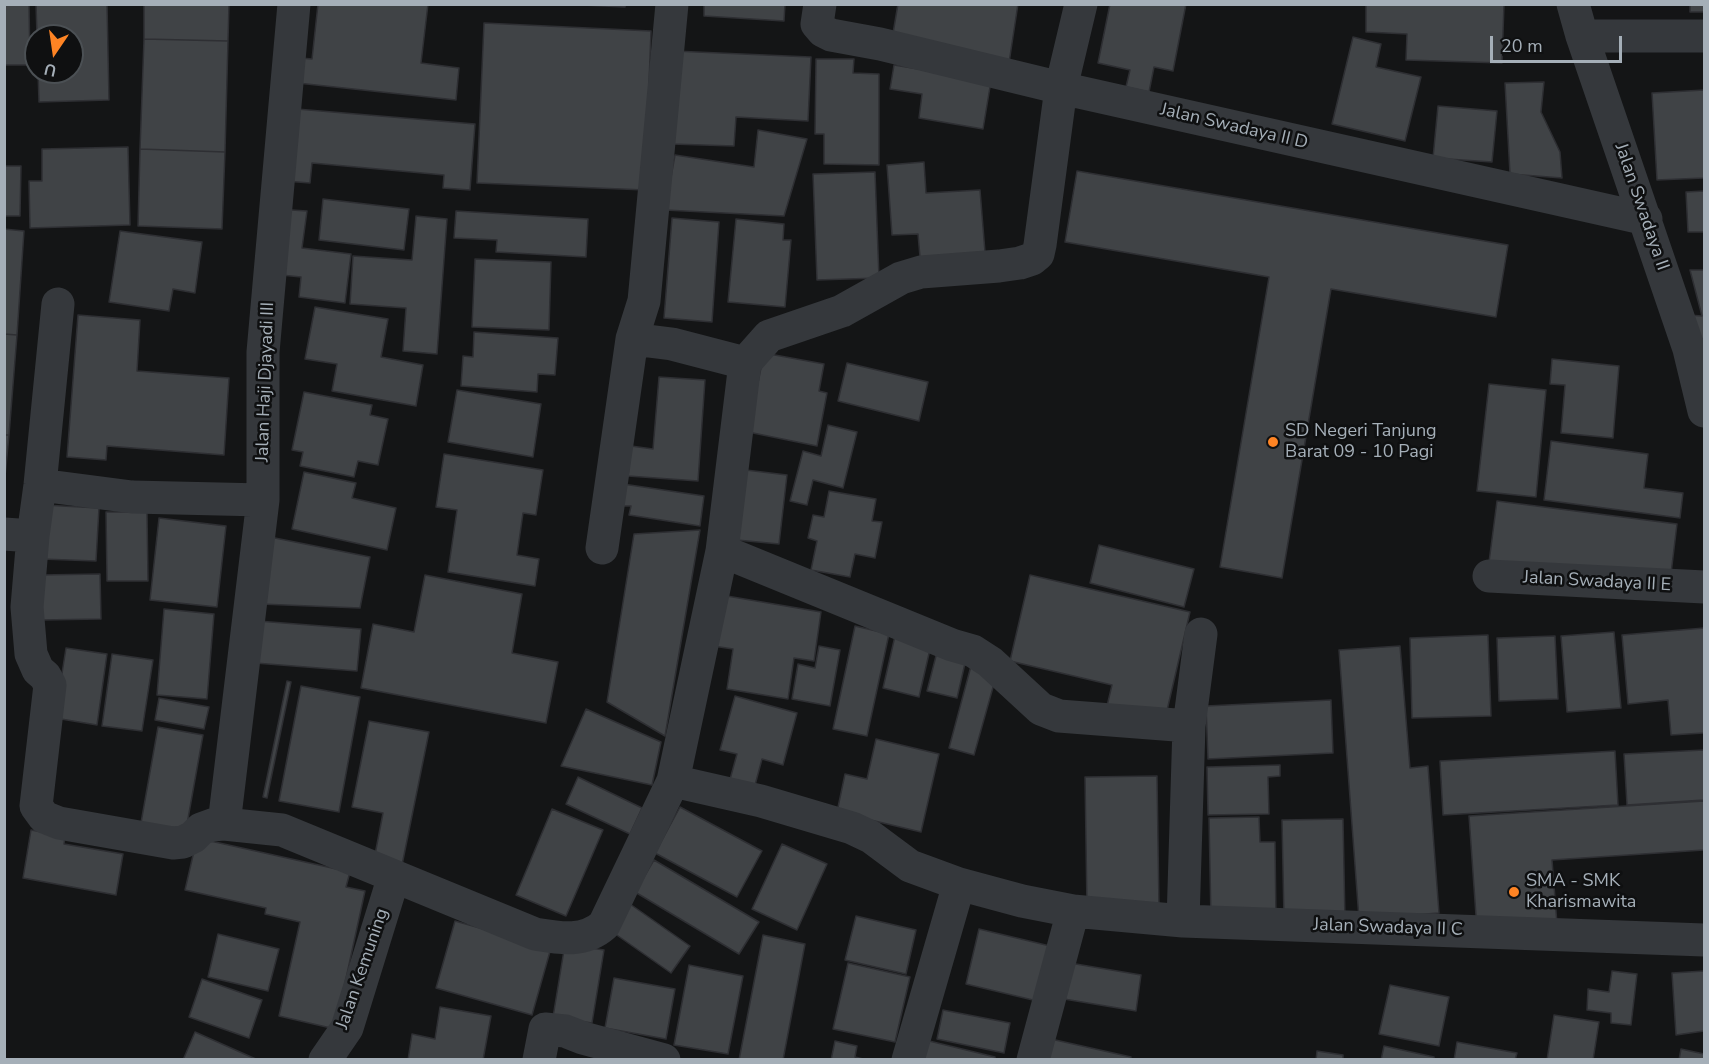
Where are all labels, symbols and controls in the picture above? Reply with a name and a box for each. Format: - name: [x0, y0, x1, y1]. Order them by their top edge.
- north arrow: [24, 24, 84, 84]
- scale bar: [1493, 24, 1625, 62]
- text: 20 m: [1501, 34, 1543, 58]
- text: U: [42, 58, 59, 82]
- street label: Jalan Swadaya II D: [1158, 100, 1310, 154]
- street label: Jalan Swadaya II: [1609, 141, 1673, 273]
- street label: Jalan Haji Djayadi III: [252, 302, 280, 462]
- place label: SD Negeri Tanjung Barat 09 - 10 Pagi: [1285, 421, 1437, 464]
- marker: SD Negeri Tanjung Barat 09 - 10 Pagi: [1266, 435, 1280, 449]
- street label: Jalan Swadaya II E: [1523, 567, 1671, 597]
- place label: SMA - SMK Kharismawita: [1526, 871, 1636, 914]
- marker: SMA - SMK Kharismawita: [1507, 885, 1521, 899]
- street label: Jalan Kemuning: [332, 906, 394, 1032]
- street label: Jalan Swadaya II C: [1313, 915, 1463, 941]

